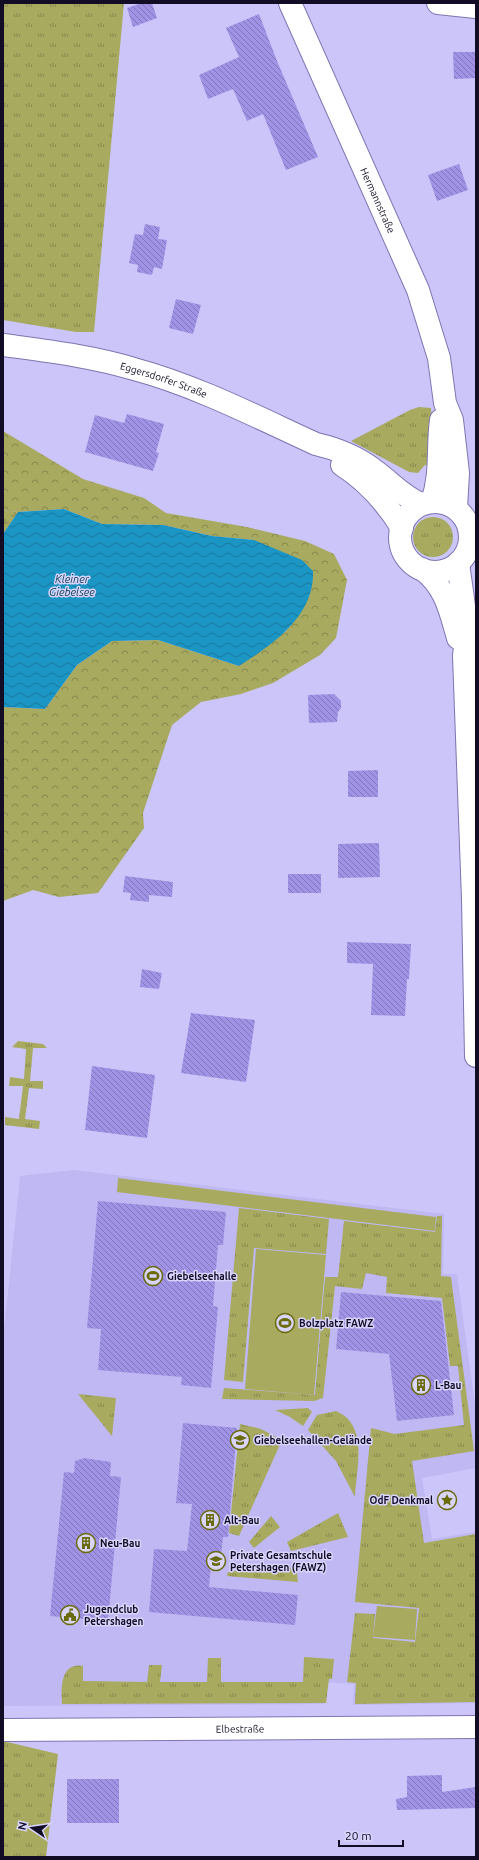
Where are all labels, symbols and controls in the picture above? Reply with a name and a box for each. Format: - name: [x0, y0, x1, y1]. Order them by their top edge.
- street label: Hermannstraße: [359, 166, 397, 235]
- street label: Eggersdorfer Straße: [119, 360, 209, 399]
- water label: Kleiner Giebelsee: [49, 573, 95, 598]
- sports icon: Giebelseehalle: [142, 1265, 164, 1287]
- place label: Giebelseehalle: [167, 1271, 237, 1282]
- sports icon: Bolzplatz FAWZ: [274, 1312, 296, 1334]
- place label: Bolzplatz FAWZ: [299, 1318, 373, 1329]
- building icon: L-Bau: [410, 1374, 432, 1396]
- place label: L-Bau: [435, 1380, 462, 1391]
- school or university icon: Giebelseehallen-Gelände: [229, 1429, 251, 1451]
- place label: Giebelseehallen-Gelände: [254, 1435, 372, 1446]
- place icon: OdF Denkmal: [436, 1489, 458, 1511]
- place label: OdF Denkmal: [370, 1495, 433, 1506]
- building icon: Alt-Bau: [199, 1509, 221, 1531]
- place label: Alt-Bau: [224, 1515, 260, 1526]
- building icon: Neu-Bau: [75, 1532, 97, 1554]
- place label: Neu-Bau: [100, 1538, 140, 1549]
- school or university icon: Private Gesamtschule Petershagen (FAWZ): [205, 1550, 227, 1572]
- place label: Private Gesamtschule Petershagen (FAWZ): [230, 1550, 332, 1574]
- public building icon: Jugendclub Petershagen: [59, 1604, 81, 1626]
- place label: Jugendclub Petershagen: [84, 1604, 144, 1627]
- street label: Elbestraße: [216, 1723, 264, 1734]
- north arrow: [12, 1808, 52, 1848]
- text: N: [15, 1820, 29, 1831]
- scale bar: [339, 1822, 403, 1848]
- text: 20 m: [345, 1829, 372, 1842]

